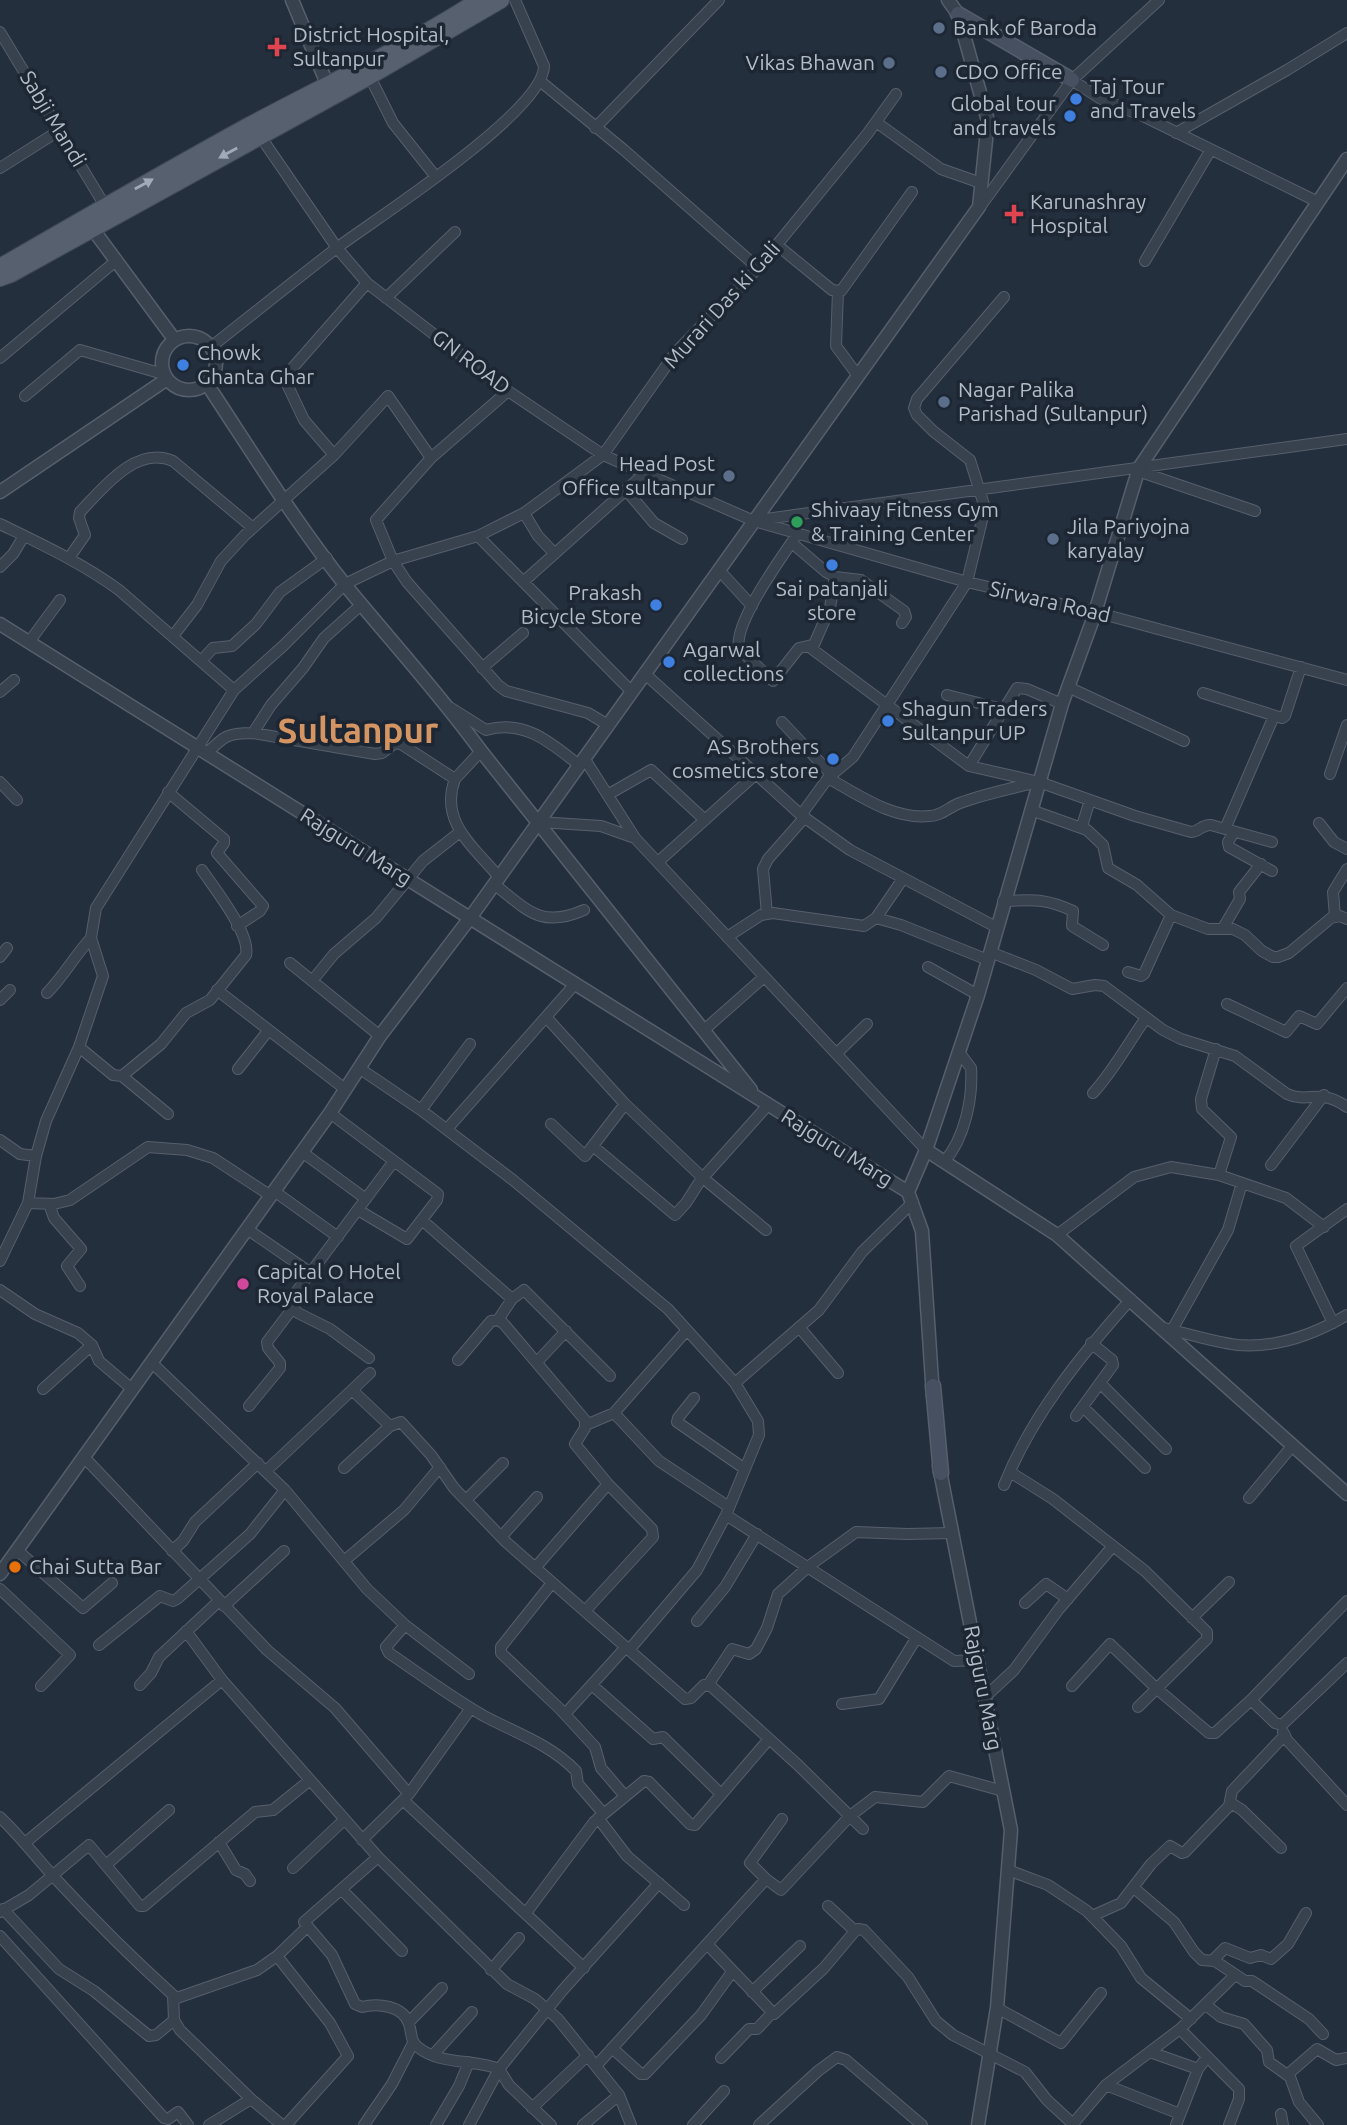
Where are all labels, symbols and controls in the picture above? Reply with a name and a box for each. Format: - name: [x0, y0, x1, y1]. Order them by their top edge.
- place label: Bank of Baroda: [953, 15, 1097, 39]
- marker: Bank of Baroda: [931, 20, 947, 36]
- place label: District Hospital, Sultanpur: [293, 22, 449, 70]
- marker: District Hospital, Sultanpur: [267, 37, 287, 57]
- place label: Vikas Bhawan: [745, 50, 875, 74]
- marker: Vikas Bhawan: [881, 55, 897, 71]
- place label: CDO Office: [955, 59, 1063, 83]
- marker: CDO Office: [933, 64, 949, 80]
- street label: Sabji Mandi: [16, 66, 92, 171]
- place label: Taj Tour and Travels: [1090, 74, 1196, 122]
- place label: Global tour and travels: [950, 91, 1056, 139]
- marker: Taj Tour and Travels: [1068, 91, 1084, 107]
- marker: Global tour and travels: [1062, 108, 1078, 124]
- one-way arrow: [218, 147, 238, 159]
- one-way arrow: [134, 178, 154, 190]
- place label: Karunashray Hospital: [1030, 189, 1146, 237]
- marker: Karunashray Hospital: [1004, 204, 1024, 224]
- street label: Murari Das ki Gali: [658, 236, 784, 373]
- street label: GN ROAD: [428, 324, 515, 398]
- place label: Chowk Ghanta Ghar: [197, 340, 314, 388]
- marker: Chowk Ghanta Ghar: [175, 357, 191, 373]
- place label: Nagar Palika Parishad (Sultanpur): [958, 377, 1148, 425]
- marker: Nagar Palika Parishad (Sultanpur): [936, 394, 952, 410]
- place label: Head Post Office sultanpur: [562, 451, 715, 499]
- marker: Head Post Office sultanpur: [721, 468, 737, 484]
- place label: Shivaay Fitness Gym & Training Center: [811, 497, 999, 545]
- marker: Shivaay Fitness Gym & Training Center: [789, 514, 805, 530]
- place label: Jila Pariyojna karyalay: [1067, 514, 1190, 562]
- marker: Jila Pariyojna karyalay: [1045, 531, 1061, 547]
- marker: Sai patanjali store: [824, 557, 840, 573]
- street label: Sirwara Road: [987, 575, 1113, 627]
- place label: Sai patanjali store: [776, 576, 888, 624]
- place label: Prakash Bicycle Store: [521, 580, 642, 628]
- marker: Prakash Bicycle Store: [648, 597, 664, 613]
- place label: Agarwal collections: [683, 637, 784, 685]
- marker: Agarwal collections: [661, 654, 677, 670]
- place label: Shagun Traders Sultanpur UP: [902, 696, 1047, 744]
- district label: Sultanpur: [278, 710, 439, 750]
- marker: Shagun Traders Sultanpur UP: [880, 713, 896, 729]
- place label: AS Brothers cosmetics store: [672, 734, 819, 782]
- marker: AS Brothers cosmetics store: [825, 751, 841, 767]
- street label: Rajguru Marg: [296, 802, 417, 890]
- street label: Rajguru Marg: [777, 1103, 898, 1191]
- place label: Capital O Hotel Royal Palace: [257, 1259, 401, 1307]
- marker: Capital O Hotel Royal Palace: [235, 1276, 251, 1292]
- place label: Chai Sutta Bar: [29, 1554, 162, 1578]
- marker: Chai Sutta Bar: [7, 1559, 23, 1575]
- street label: Rajguru Marg: [960, 1623, 1008, 1752]

